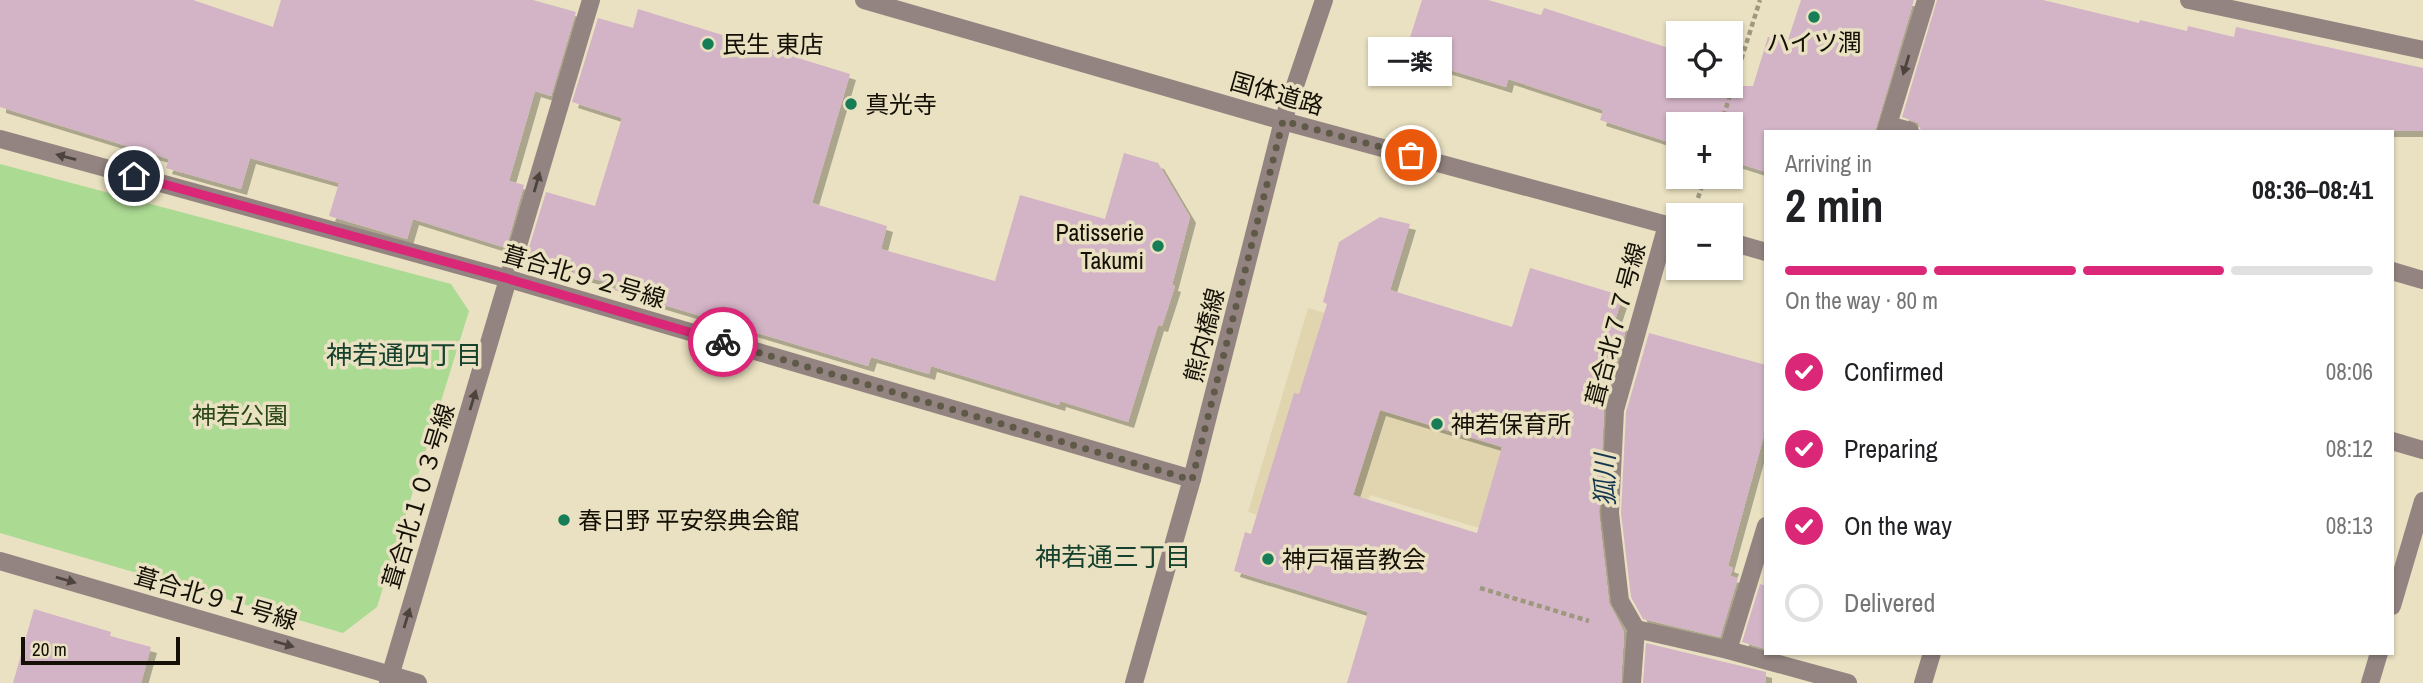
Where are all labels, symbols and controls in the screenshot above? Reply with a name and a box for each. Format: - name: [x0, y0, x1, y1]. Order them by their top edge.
- marker: ハイツ潤: [1806, 9, 1822, 25]
- map controls: [1666, 21, 1743, 280]
- button: locate: [1666, 21, 1743, 98]
- place label: ハイツ潤: [1766, 26, 1862, 58]
- place label: 民生 東店: [722, 28, 823, 60]
- marker: 民生 東店: [700, 36, 716, 52]
- callout: 一楽: [1369, 36, 1453, 85]
- text: 一楽: [1387, 46, 1433, 77]
- one-way arrow: [1900, 55, 1911, 76]
- street label: 国体道路: [1226, 64, 1328, 122]
- place label: 真光寺: [865, 88, 937, 120]
- marker: 真光寺: [843, 96, 859, 112]
- button: +: [1666, 112, 1743, 189]
- pin: [1381, 125, 1441, 185]
- icon: bag: [1392, 136, 1430, 174]
- pin: [104, 146, 164, 206]
- text: Arriving in: [1785, 148, 1872, 179]
- one-way arrow: [55, 151, 77, 162]
- icon: home: [115, 157, 153, 195]
- one-way arrow: [533, 171, 543, 192]
- text: 08:36–08:41: [2252, 172, 2373, 207]
- text: 2 min: [1785, 174, 1884, 236]
- button: −: [1666, 203, 1743, 280]
- place label: Patisserie Takumi: [1055, 216, 1144, 276]
- street label: 葺合北９２号線: [499, 237, 669, 315]
- marker: Patisserie Takumi: [1150, 238, 1166, 254]
- street label: 葺合北７７号線: [1578, 239, 1652, 409]
- street label: 熊内橋線: [1177, 285, 1231, 385]
- text: On the way · 80 m: [1785, 285, 1938, 316]
- courier: [688, 307, 758, 377]
- icon: bike: [704, 323, 742, 361]
- district label: 神若通四丁目: [326, 337, 482, 372]
- icon: check: [1785, 353, 1823, 391]
- text: Confirmed: [1844, 354, 1944, 389]
- text: 08:06: [2326, 356, 2373, 387]
- one-way arrow: [468, 389, 478, 410]
- park label: 神若公園: [192, 399, 288, 431]
- street label: 葺合北１０３号線: [375, 400, 461, 592]
- place label: 神若保育所: [1451, 408, 1571, 440]
- marker: 神若保育所: [1429, 416, 1445, 432]
- icon: check: [1785, 430, 1823, 468]
- text: Preparing: [1844, 431, 1938, 466]
- text: 08:12: [2326, 433, 2373, 464]
- water label: 狐川: [1587, 451, 1622, 506]
- place label: 春日野 平安祭典会館: [578, 504, 799, 536]
- icon: check: [1785, 507, 1823, 545]
- text: On the way: [1844, 508, 1952, 543]
- text: 08:13: [2326, 510, 2373, 541]
- marker: 春日野 平安祭典会館: [556, 512, 572, 528]
- district label: 神若通三丁目: [1035, 539, 1191, 574]
- place label: 神戸福音教会: [1282, 543, 1426, 575]
- marker: 神戸福音教会: [1260, 551, 1276, 567]
- street label: 葺合北９１号線: [131, 559, 301, 637]
- one-way arrow: [55, 575, 77, 586]
- text: Delivered: [1844, 585, 1935, 620]
- one-way arrow: [403, 607, 413, 628]
- scale bar: [21, 634, 180, 666]
- text: 20 m: [32, 636, 67, 662]
- one-way arrow: [274, 639, 295, 649]

